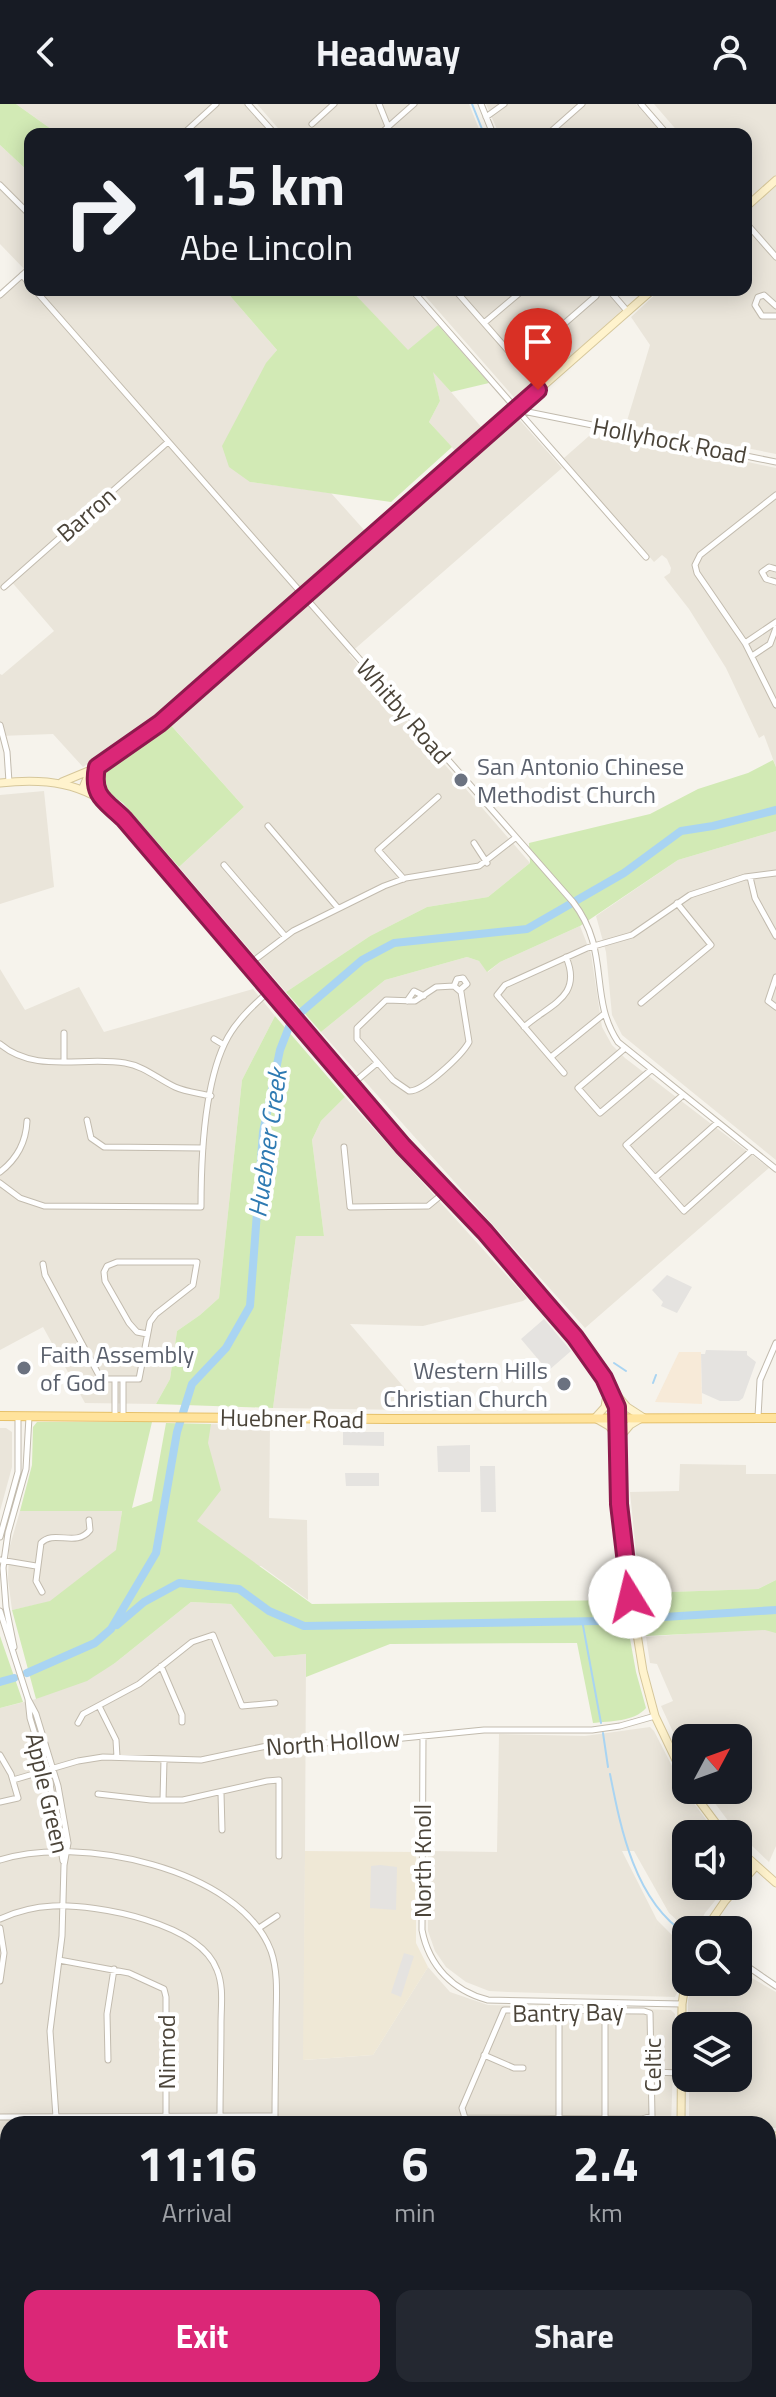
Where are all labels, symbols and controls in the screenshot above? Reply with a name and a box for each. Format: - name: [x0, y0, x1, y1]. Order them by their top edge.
- text: Headway: [316, 25, 460, 80]
- icon: back: [24, 30, 68, 74]
- icon: person: [708, 30, 752, 74]
- text: 1.5 km: [180, 142, 345, 227]
- icon: right: [48, 160, 152, 264]
- text: Abe Lincoln: [180, 219, 353, 274]
- pin: [504, 308, 572, 390]
- icon: arrive: [516, 320, 560, 364]
- street label: Hollyhock Road: [590, 407, 750, 473]
- street label: Barron: [48, 478, 124, 550]
- street label: Whitby Road: [348, 650, 460, 772]
- place label: San Antonio Chinese Methodist Church: [477, 748, 684, 812]
- marker: San Antonio Chinese Methodist Church: [452, 771, 470, 789]
- water label: Huebner Creek: [237, 1063, 297, 1220]
- place label: Faith Assembly of God: [40, 1336, 195, 1400]
- place label: Western Hills Christian Church: [383, 1352, 548, 1416]
- marker: Faith Assembly of God: [15, 1359, 33, 1377]
- marker: Western Hills Christian Church: [555, 1375, 573, 1393]
- street label: Huebner Road: [220, 1399, 364, 1437]
- position arrow: [588, 1555, 672, 1639]
- street label: North Hollow: [265, 1719, 401, 1765]
- north arrow: [672, 1724, 752, 1804]
- map controls: [672, 1724, 752, 2092]
- street label: Apple Green: [17, 1729, 79, 1857]
- street label: North Knoll: [404, 1804, 440, 1918]
- button: sound: [672, 1820, 752, 1900]
- button: search: [672, 1916, 752, 1996]
- street label: Bantry Bay: [512, 1993, 624, 2031]
- button: layers: [672, 2012, 752, 2092]
- street label: Nimrod: [148, 2015, 184, 2089]
- street label: Celtic: [634, 2038, 670, 2092]
- text: 11:16: [137, 2127, 257, 2200]
- text: 6: [401, 2127, 428, 2200]
- text: 2.4: [573, 2127, 639, 2200]
- text: Arrival: [162, 2193, 232, 2232]
- text: min: [394, 2193, 436, 2232]
- text: km: [589, 2193, 623, 2232]
- button: Exit: [24, 2290, 380, 2382]
- button: Share: [396, 2290, 752, 2382]

